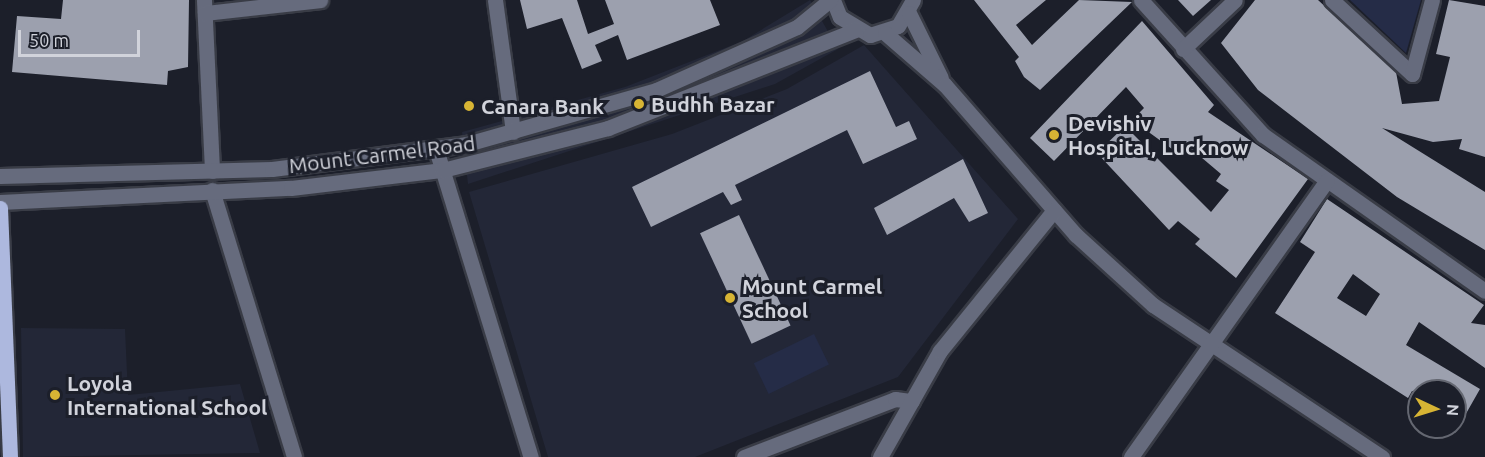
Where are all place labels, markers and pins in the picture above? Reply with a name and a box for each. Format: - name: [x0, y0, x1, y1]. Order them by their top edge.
- place label: Budhh Bazar: [651, 91, 775, 117]
- place label: Canara Bank: [481, 93, 604, 119]
- marker: Budhh Bazar: [632, 97, 646, 111]
- marker: Canara Bank: [462, 99, 476, 113]
- place label: Devishiv Hospital, Lucknow: [1068, 110, 1248, 160]
- marker: Devishiv Hospital, Lucknow: [1045, 126, 1063, 144]
- place label: Mount Carmel School: [742, 273, 882, 323]
- marker: Mount Carmel School: [723, 291, 737, 305]
- place label: Loyola International School: [67, 370, 267, 420]
- marker: Loyola International School: [48, 388, 62, 402]

